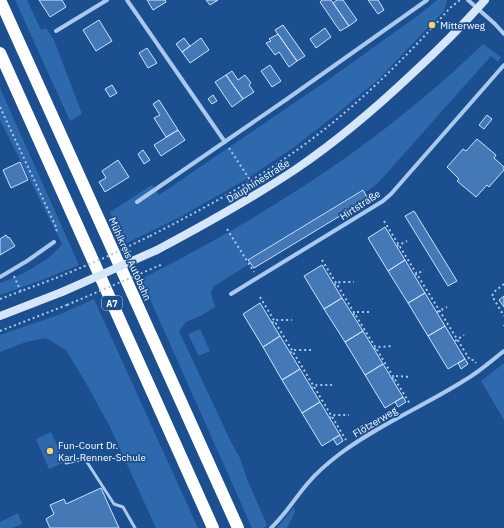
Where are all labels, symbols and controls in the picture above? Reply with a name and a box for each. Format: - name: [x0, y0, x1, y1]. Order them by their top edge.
- place label: Mitterweg: [440, 19, 486, 32]
- marker: Mitterweg: [427, 20, 437, 30]
- street label: Dauphinestraße: [224, 156, 292, 206]
- street label: Hirtstraße: [337, 187, 383, 223]
- street label: Mühlkreis Autobahn: [106, 215, 154, 303]
- road number: A7: [102, 296, 122, 310]
- street label: Flötzerweg: [350, 403, 400, 440]
- place label: Fun-Court Dr. Karl-Renner-Schule: [58, 439, 147, 464]
- marker: Fun-Court Dr. Karl-Renner-Schule: [45, 446, 55, 456]

